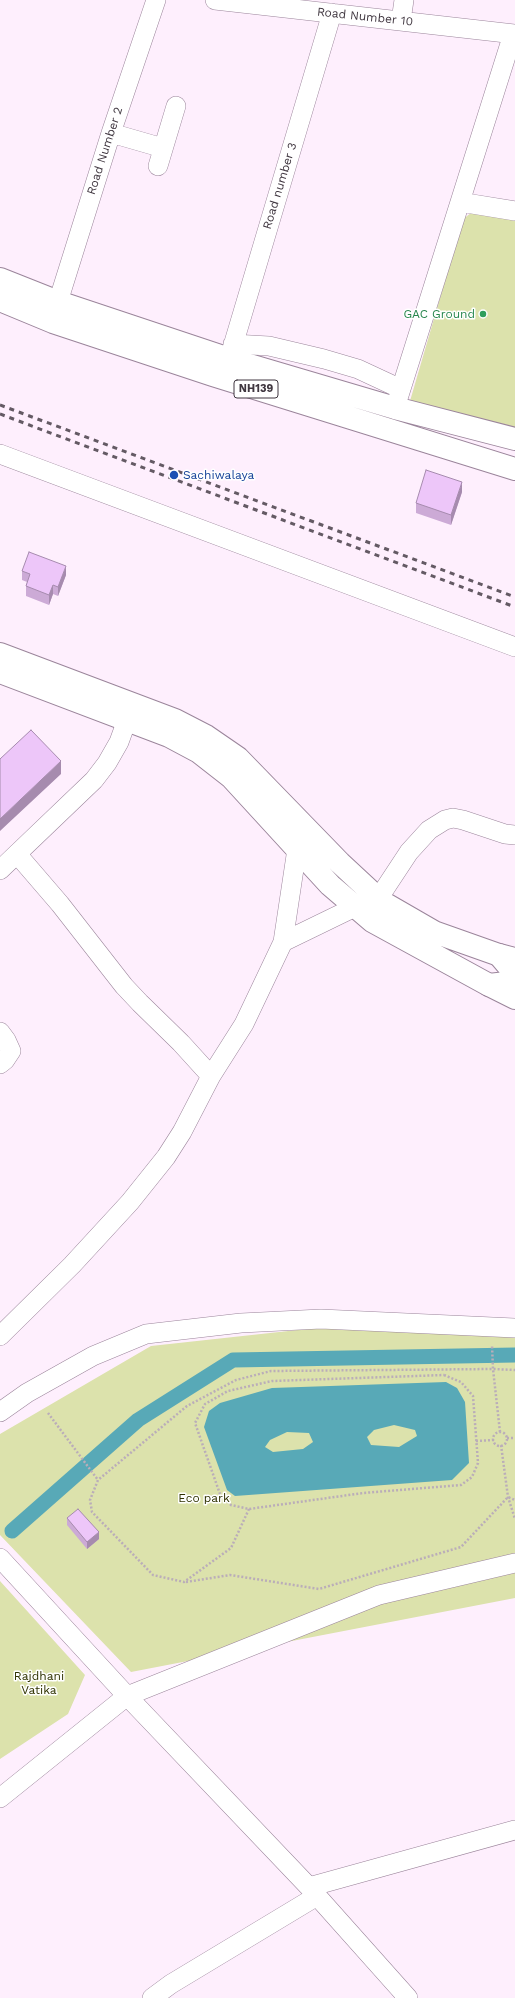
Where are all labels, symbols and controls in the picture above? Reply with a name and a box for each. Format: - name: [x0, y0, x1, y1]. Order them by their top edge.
- street label: Road Number 10: [316, 5, 414, 29]
- street label: Road Number 2: [84, 105, 126, 197]
- street label: Road number 3: [260, 141, 300, 231]
- place label: GAC Ground: [403, 307, 475, 321]
- marker: GAC Ground: [478, 309, 488, 319]
- road number: NH139: [234, 380, 278, 398]
- place label: Sachiwalaya: [183, 468, 254, 482]
- marker: Sachiwalaya: [168, 469, 180, 481]
- park label: Eco park: [178, 1491, 230, 1505]
- park label: Rajdhani Vatika: [14, 1669, 64, 1697]

